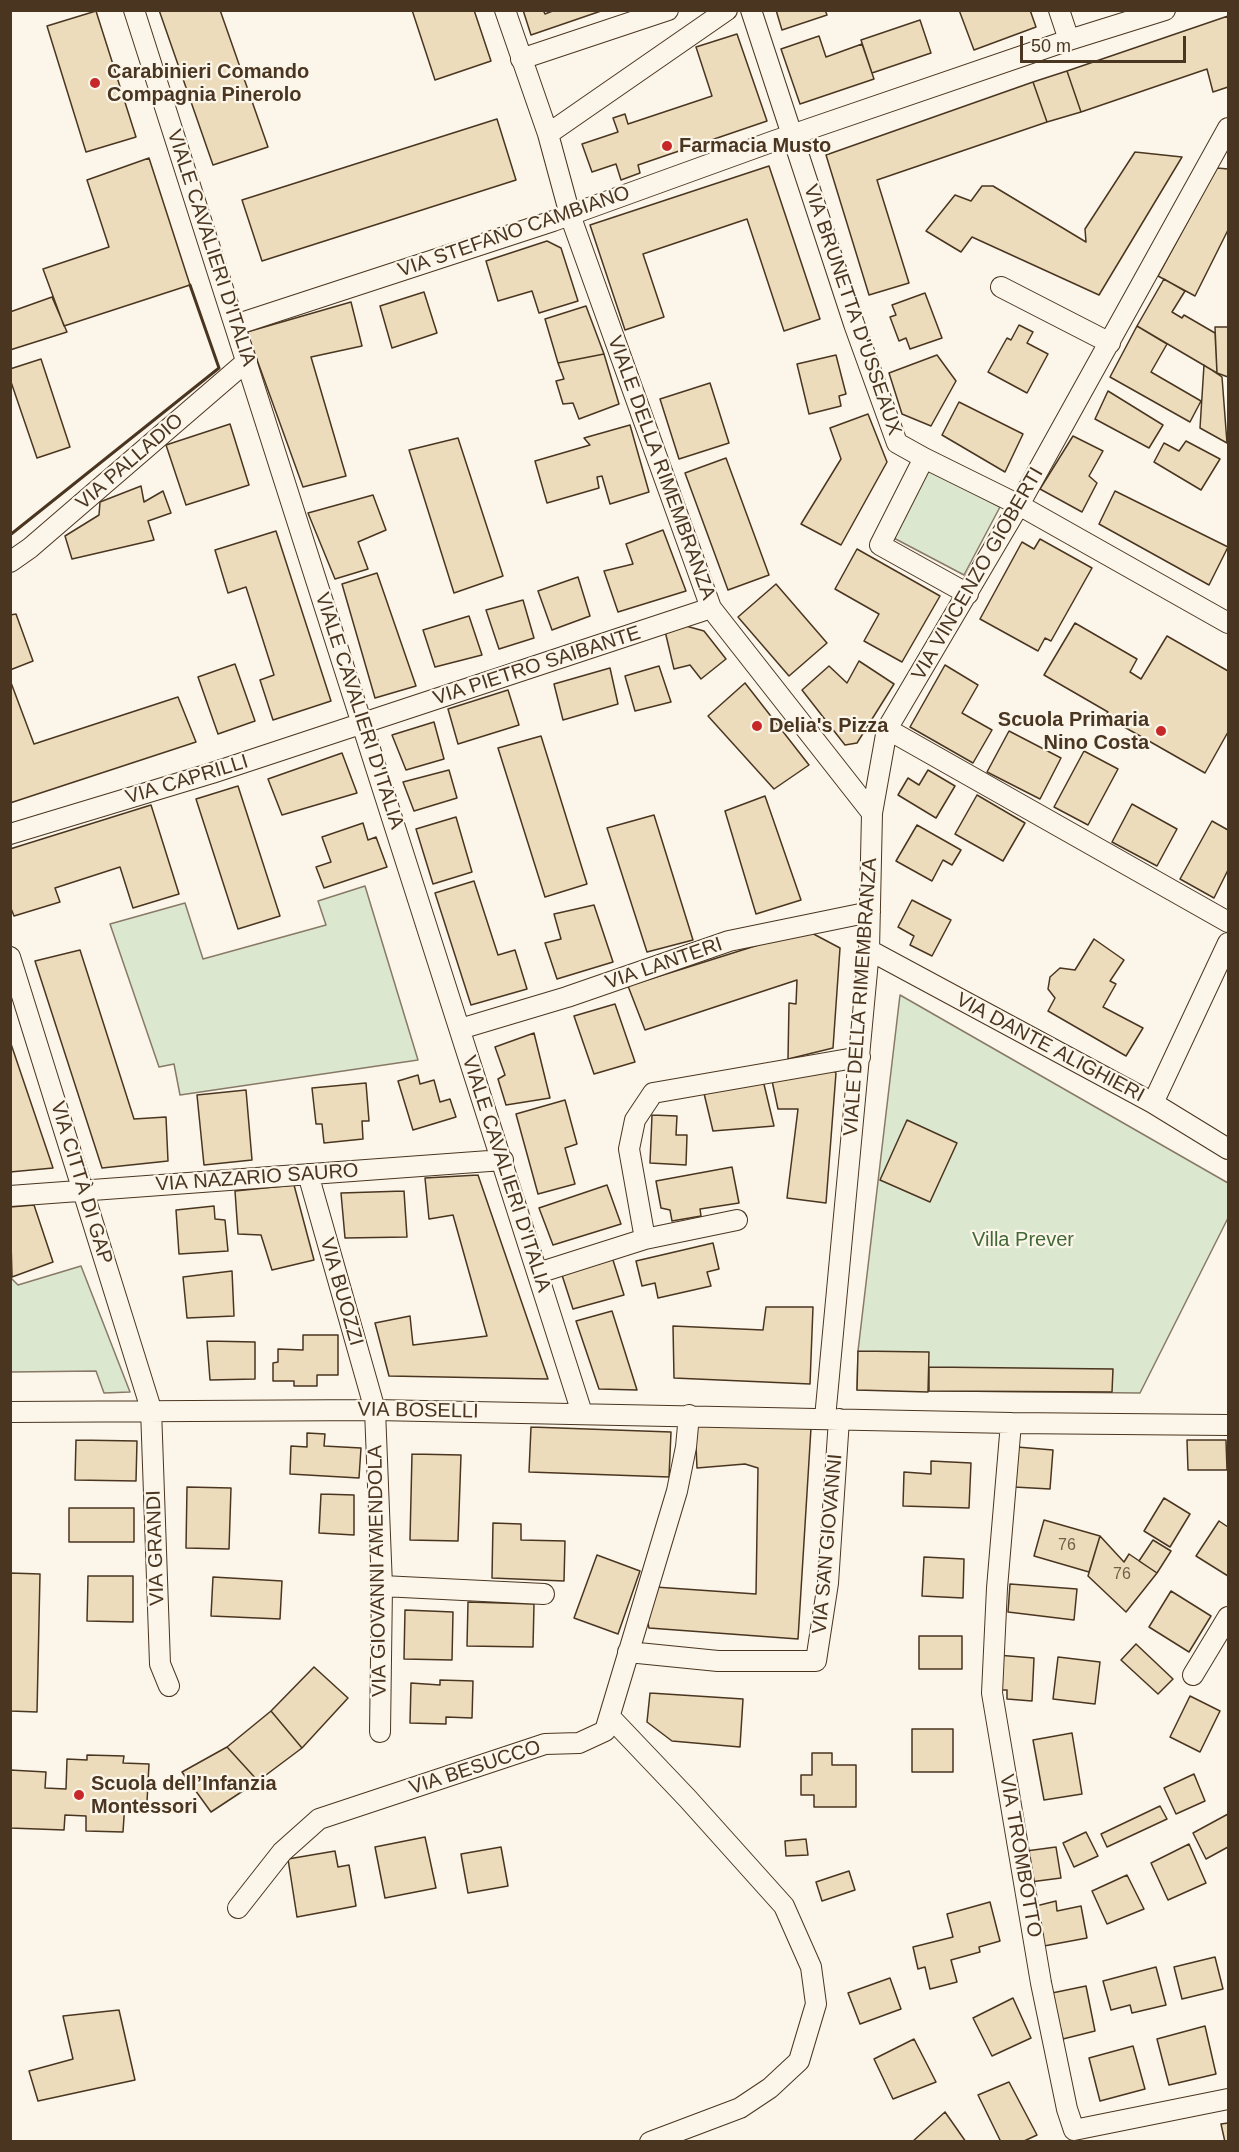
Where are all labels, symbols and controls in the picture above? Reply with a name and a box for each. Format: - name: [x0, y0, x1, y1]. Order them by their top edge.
- scale bar: [1023, 24, 1190, 62]
- text: 50 m: [1031, 36, 1071, 56]
- place label: Carabinieri Comando Compagnia Pinerolo: [107, 60, 309, 107]
- marker: Carabinieri Comando Compagnia Pinerolo: [88, 76, 102, 90]
- street label: VIALE CAVALIERI D'ITALIA: [161, 127, 261, 369]
- place label: Farmacia Musto: [679, 134, 831, 158]
- marker: Farmacia Musto: [660, 139, 674, 153]
- street label: VIA STEFANO CAMBIANO: [395, 181, 633, 283]
- street label: VIA BRUNETTA D'USSEAUX: [798, 182, 906, 438]
- street label: VIALE DELLA RIMEMBRANZA: [602, 333, 720, 603]
- street label: VIA PALLADIO: [72, 409, 188, 515]
- street label: VIA VINCENZO GIOBERTI: [907, 463, 1049, 685]
- street label: VIALE CAVALIERI D'ITALIA: [309, 590, 409, 832]
- street label: VIA PIETRO SAIBANTE: [430, 621, 644, 711]
- place label: Scuola Primaria Nino Costa: [998, 708, 1149, 755]
- place label: Delia's Pizza: [769, 714, 888, 738]
- marker: Delia's Pizza: [750, 719, 764, 733]
- marker: Scuola Primaria Nino Costa: [1154, 724, 1168, 738]
- street label: VIA CAPRILLI: [123, 750, 251, 810]
- street label: VIALE DELLA RIMEMBRANZA: [839, 857, 883, 1137]
- street label: VIA LANTERI: [602, 933, 726, 995]
- street label: VIA DANTE ALIGHIERI: [952, 988, 1148, 1108]
- street label: VIALE CAVALIERI D'ITALIA: [456, 1053, 556, 1295]
- street label: VIA CITTÀ DI GAP: [45, 1099, 117, 1267]
- street label: VIA NAZARIO SAURO: [155, 1159, 359, 1197]
- park label: Villa Prever: [972, 1228, 1074, 1252]
- street label: VIA BUOZZI: [314, 1235, 368, 1349]
- street label: VIA BOSELLI: [357, 1398, 479, 1424]
- street label: VIA GIOVANNI AMENDOLA: [364, 1445, 392, 1697]
- street label: VIA SAN GIOVANNI: [808, 1453, 848, 1635]
- street label: VIA GRANDI: [142, 1490, 170, 1606]
- house number: 76: [1058, 1536, 1076, 1556]
- house number: 76: [1113, 1565, 1131, 1585]
- street label: VIA BESUCCO: [406, 1735, 544, 1801]
- place label: Scuola dell’Infanzia Montessori: [91, 1772, 277, 1819]
- street label: VIA TROMBOTTO: [994, 1773, 1046, 1939]
- marker: Scuola dell’Infanzia Montessori: [72, 1788, 86, 1802]

